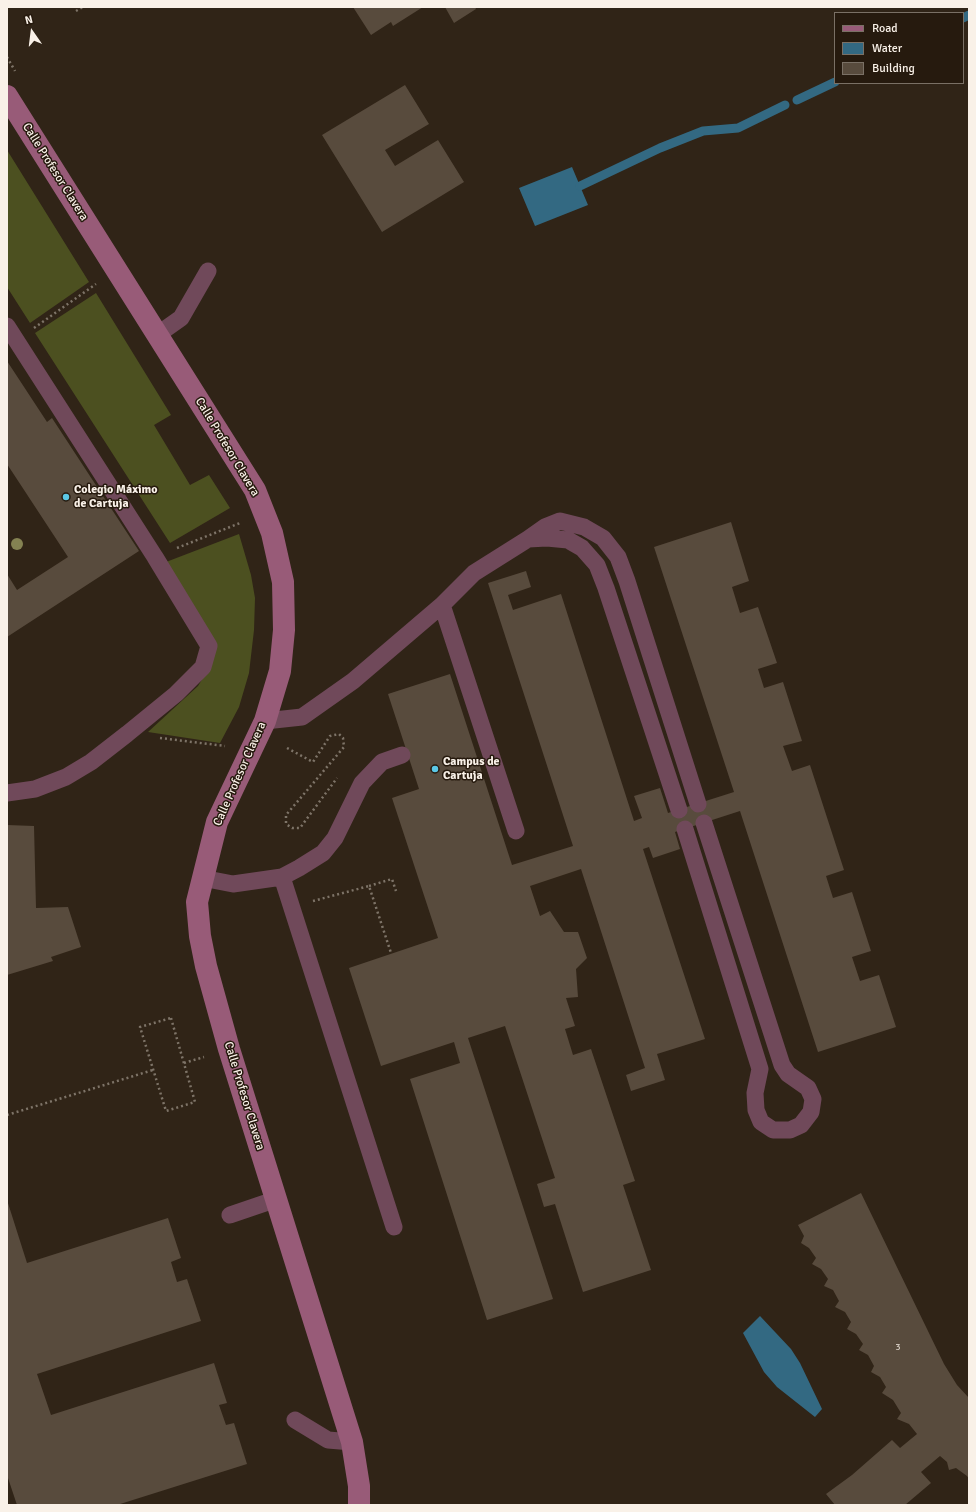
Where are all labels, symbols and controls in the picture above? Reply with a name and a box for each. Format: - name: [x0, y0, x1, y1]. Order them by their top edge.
- north arrow: [12, 12, 52, 52]
- legend: [834, 12, 964, 84]
- text: N: [24, 13, 34, 27]
- text: Road: [872, 21, 898, 36]
- text: Water: [872, 41, 902, 56]
- text: Building: [872, 61, 915, 76]
- street label: Calle Profesor Clavera: [19, 120, 91, 224]
- street label: Calle Profesor Clavera: [192, 395, 262, 499]
- place label: Colegio Máximo de Cartuja: [74, 483, 158, 511]
- marker: Colegio Máximo de Cartuja: [61, 492, 71, 502]
- street label: Calle Profesor Clavera: [211, 720, 269, 828]
- place label: Campus de Cartuja: [443, 755, 500, 783]
- marker: Campus de Cartuja: [430, 764, 440, 774]
- street label: Calle Profesor Clavera: [221, 1040, 267, 1152]
- house number: 3: [895, 1341, 901, 1353]

